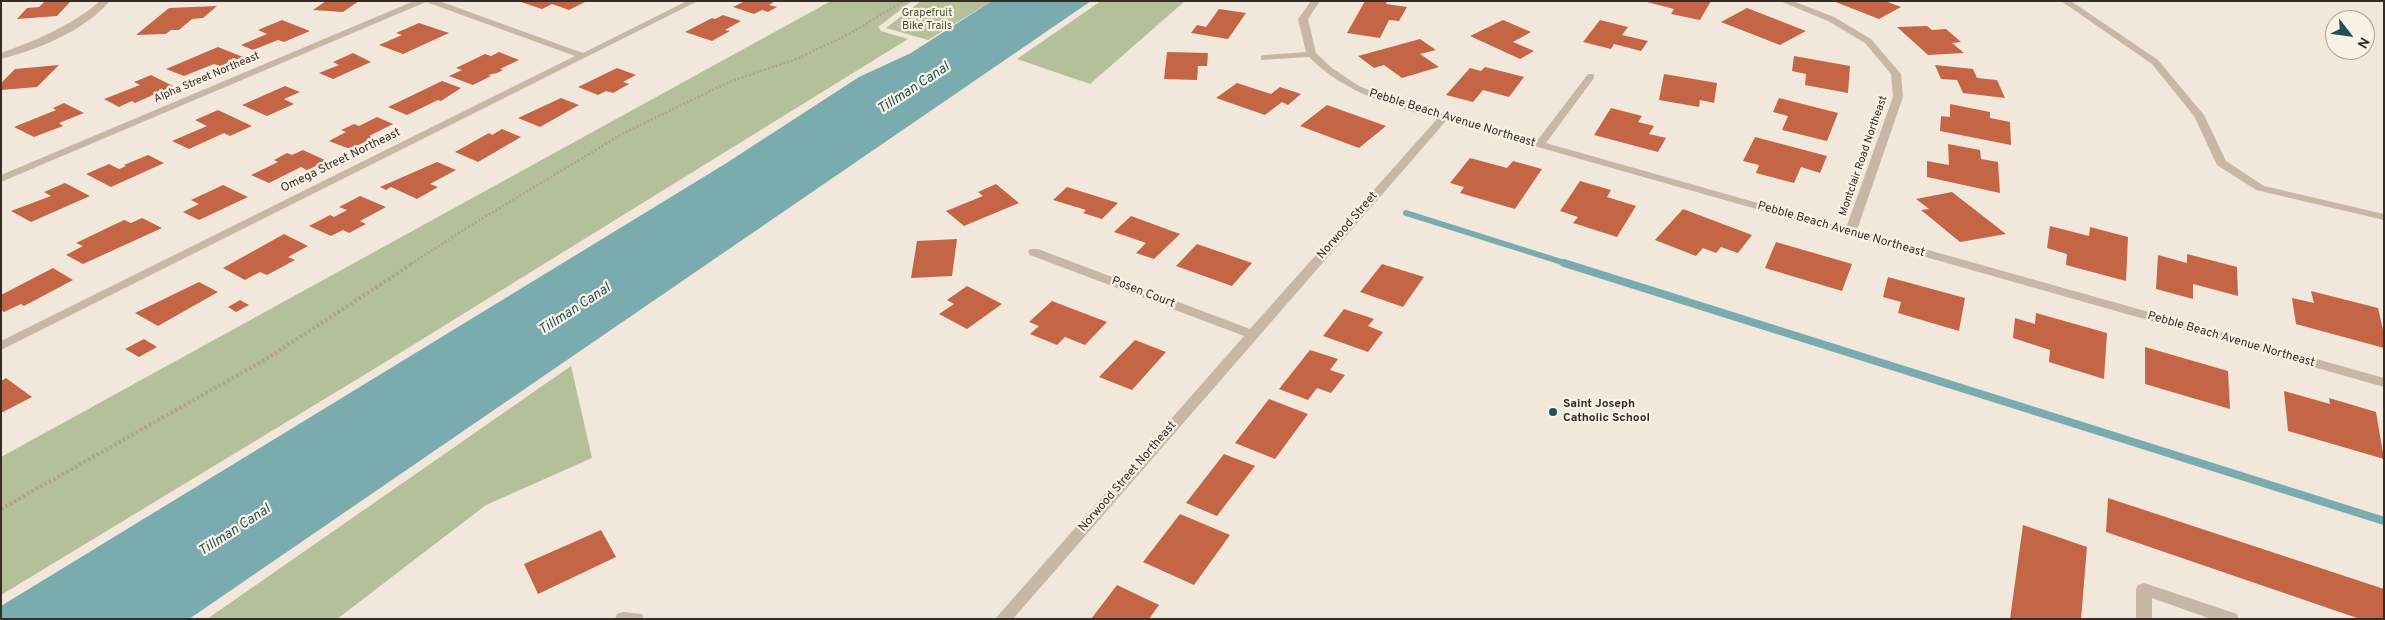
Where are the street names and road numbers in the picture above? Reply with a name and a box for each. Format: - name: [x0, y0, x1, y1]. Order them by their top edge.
- street label: Alpha Street Northeast: [152, 50, 262, 106]
- street label: Pebble Beach Avenue Northeast: [1367, 87, 1537, 151]
- street label: Montclair Road Northeast: [1837, 94, 1891, 218]
- street label: Omega Street Northeast: [279, 126, 403, 196]
- street label: Norwood Street: [1315, 189, 1381, 263]
- street label: Pebble Beach Avenue Northeast: [1756, 199, 1926, 261]
- street label: Posen Court: [1109, 274, 1177, 312]
- street label: Pebble Beach Avenue Northeast: [2146, 309, 2316, 371]
- street label: Norwood Street Northeast: [1076, 419, 1180, 535]

